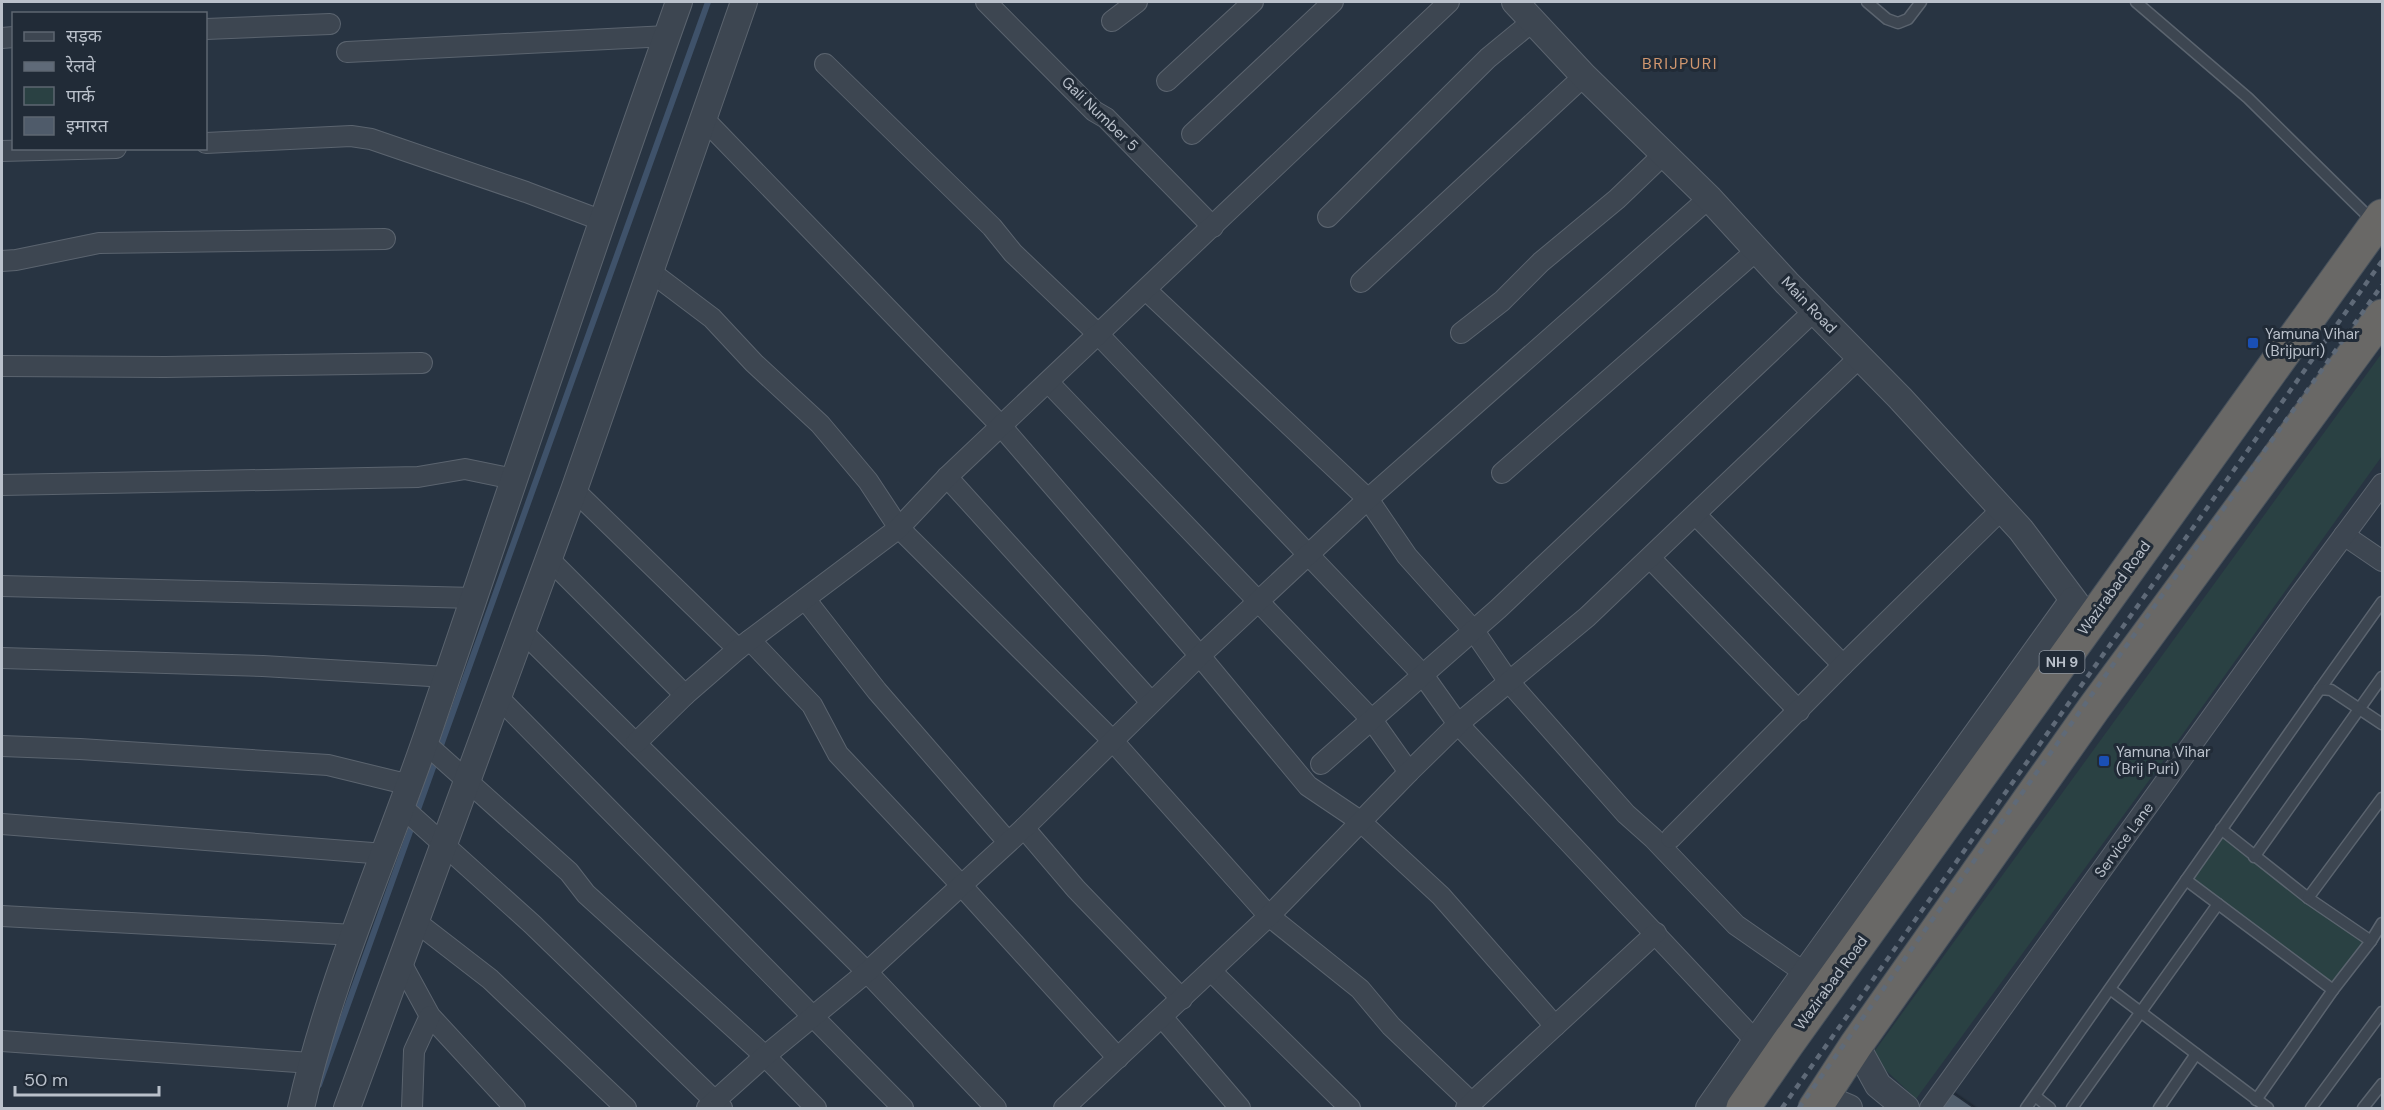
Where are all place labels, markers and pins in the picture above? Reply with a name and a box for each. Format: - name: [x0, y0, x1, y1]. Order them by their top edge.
- place label: Yamuna Vihar (Brijpuri): [2265, 324, 2360, 361]
- marker: Yamuna Vihar (Brijpuri): [2246, 336, 2260, 350]
- place label: Yamuna Vihar (Brij Puri): [2116, 742, 2211, 779]
- marker: Yamuna Vihar (Brij Puri): [2097, 754, 2111, 768]

